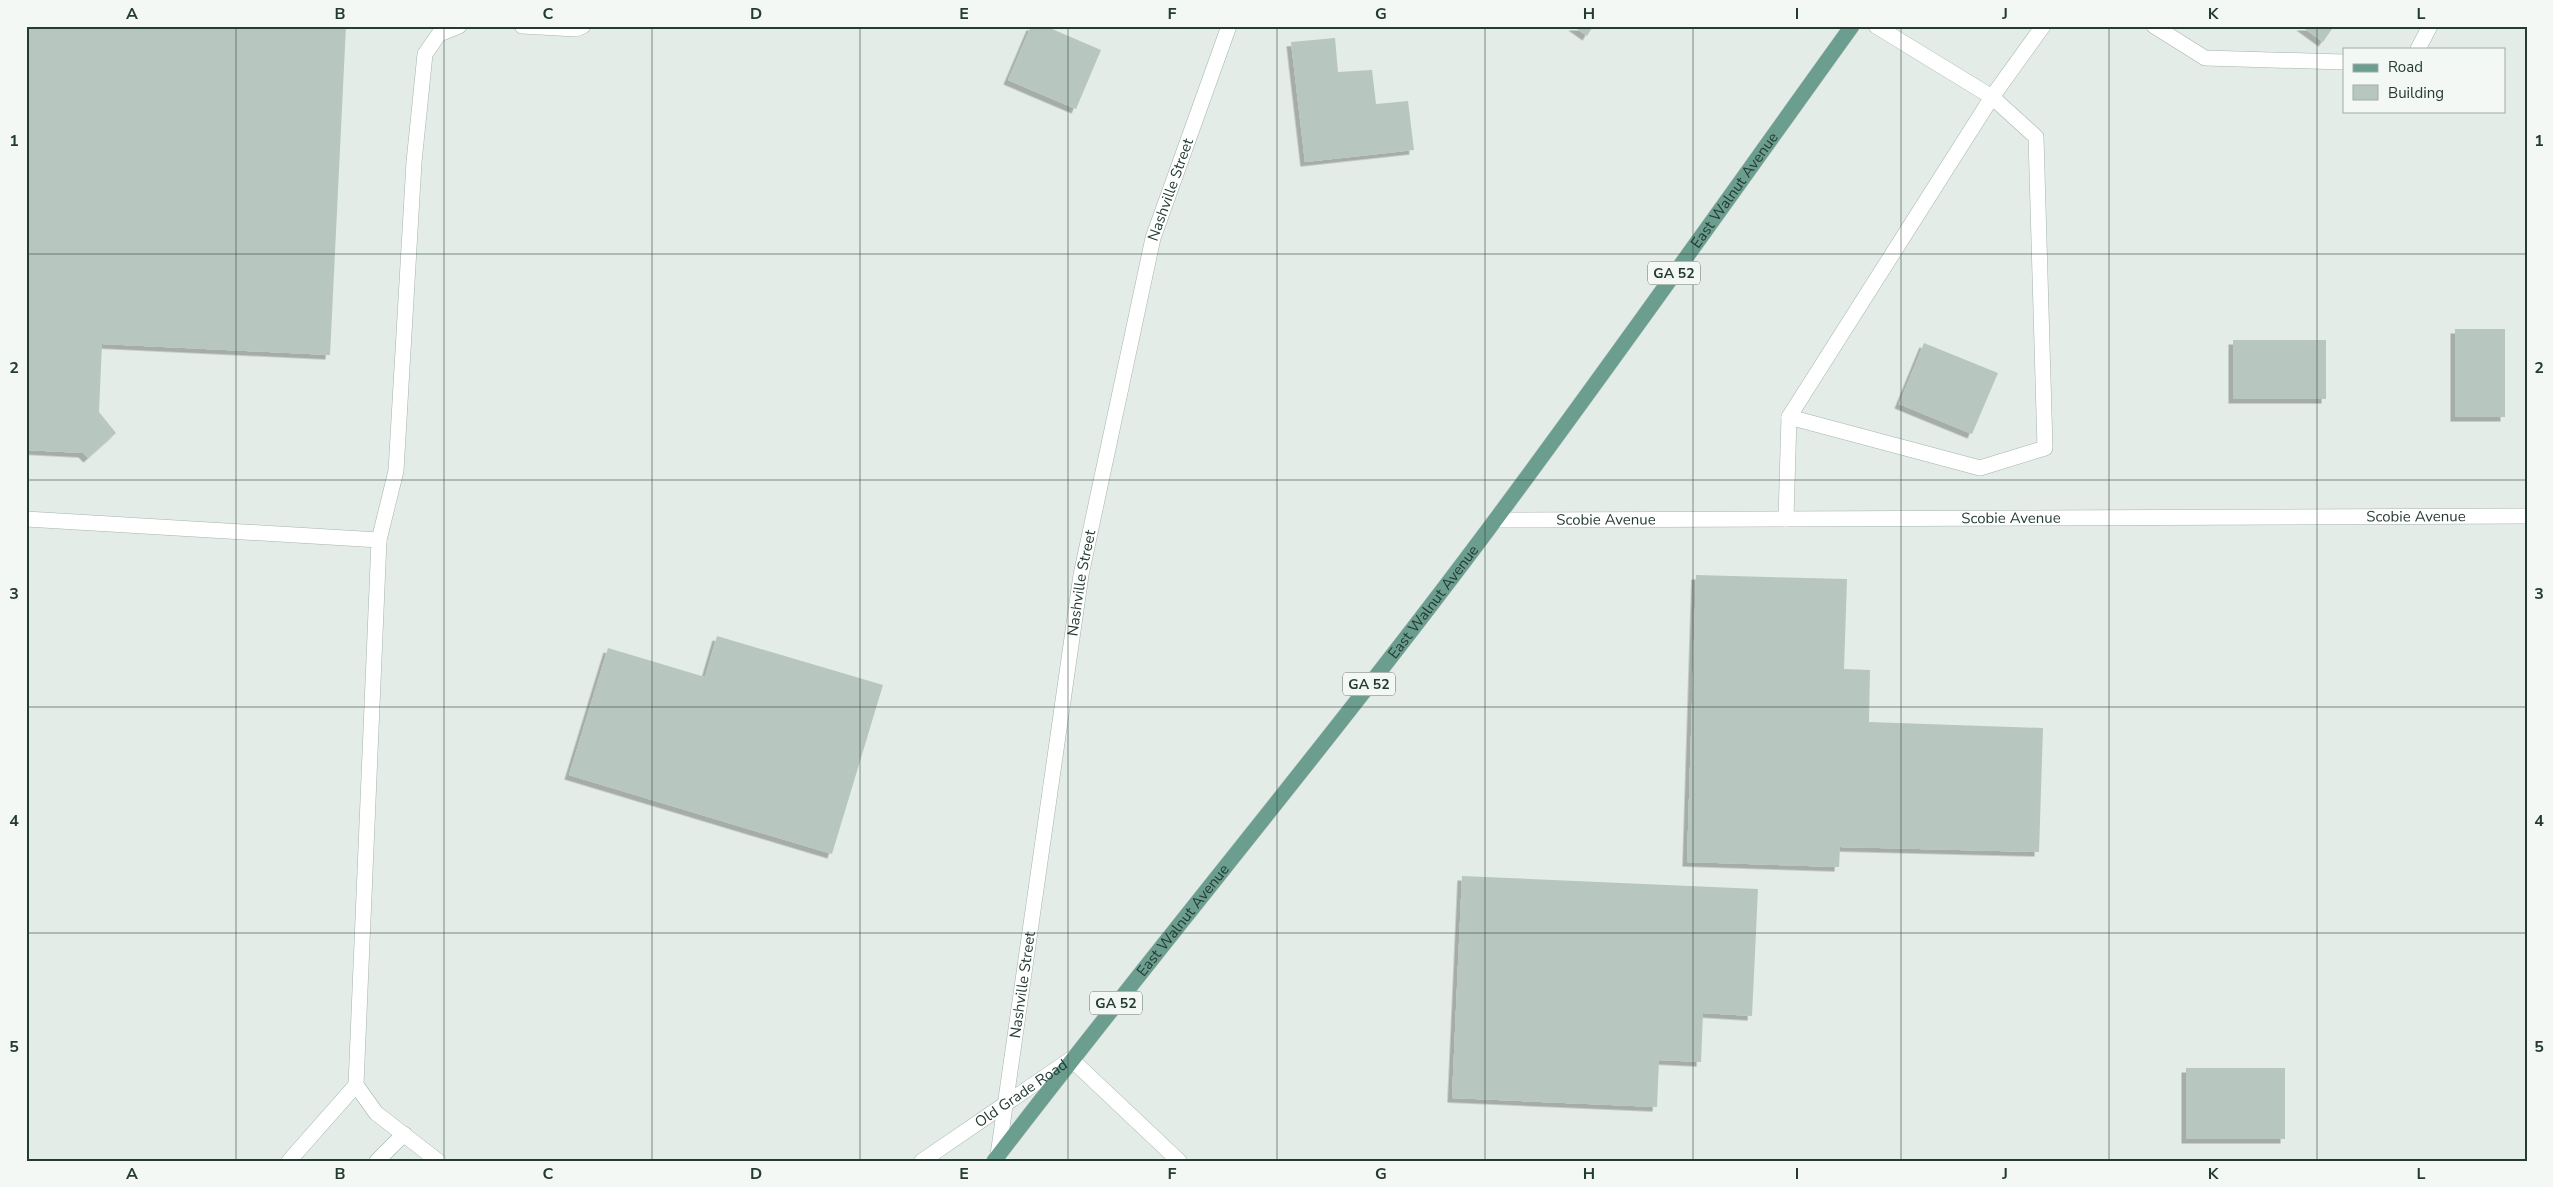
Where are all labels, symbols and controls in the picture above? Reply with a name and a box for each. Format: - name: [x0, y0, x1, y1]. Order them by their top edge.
- text: A: [126, 3, 138, 25]
- text: B: [334, 3, 346, 25]
- text: C: [543, 3, 554, 25]
- text: D: [750, 3, 762, 25]
- text: E: [959, 3, 969, 25]
- text: F: [1168, 3, 1177, 25]
- text: G: [1375, 3, 1387, 25]
- text: H: [1583, 3, 1595, 25]
- text: I: [1795, 3, 1799, 25]
- text: J: [2001, 3, 2008, 25]
- text: K: [2208, 3, 2220, 25]
- text: L: [2417, 3, 2426, 25]
- legend: [2343, 48, 2506, 112]
- text: Road: [2388, 57, 2423, 77]
- text: Building: [2388, 83, 2444, 103]
- street label: East Walnut Avenue: [1686, 128, 1783, 252]
- text: 1: [9, 130, 19, 152]
- text: 1: [2534, 130, 2544, 152]
- street label: Nashville Street: [1143, 135, 1198, 244]
- road number: GA 52: [1648, 262, 1700, 284]
- text: 2: [9, 357, 19, 379]
- text: 2: [2534, 357, 2544, 379]
- street label: Scobie Avenue: [2366, 506, 2466, 527]
- street label: Scobie Avenue: [1961, 508, 2061, 528]
- street label: Scobie Avenue: [1556, 509, 1656, 530]
- street label: Nashville Street: [1062, 527, 1101, 638]
- street label: East Walnut Avenue: [1383, 541, 1483, 663]
- text: 3: [9, 583, 19, 605]
- text: 3: [2534, 583, 2544, 605]
- road number: GA 52: [1343, 672, 1395, 696]
- text: 4: [9, 810, 19, 832]
- text: 4: [2534, 810, 2544, 832]
- street label: East Walnut Avenue: [1132, 860, 1234, 980]
- street label: Nashville Street: [1005, 929, 1040, 1039]
- road number: GA 52: [1090, 991, 1142, 1014]
- text: 5: [9, 1036, 19, 1058]
- text: 5: [2534, 1036, 2544, 1058]
- street label: Old Grade Road: [971, 1054, 1071, 1132]
- text: A: [126, 1163, 138, 1185]
- text: B: [334, 1163, 346, 1185]
- text: C: [543, 1163, 554, 1185]
- text: D: [750, 1163, 762, 1185]
- text: E: [959, 1163, 969, 1185]
- text: F: [1168, 1163, 1177, 1185]
- text: G: [1375, 1163, 1387, 1185]
- text: H: [1583, 1163, 1595, 1185]
- text: I: [1795, 1163, 1799, 1185]
- text: J: [2001, 1163, 2008, 1185]
- text: K: [2208, 1163, 2220, 1185]
- text: L: [2417, 1163, 2426, 1185]

